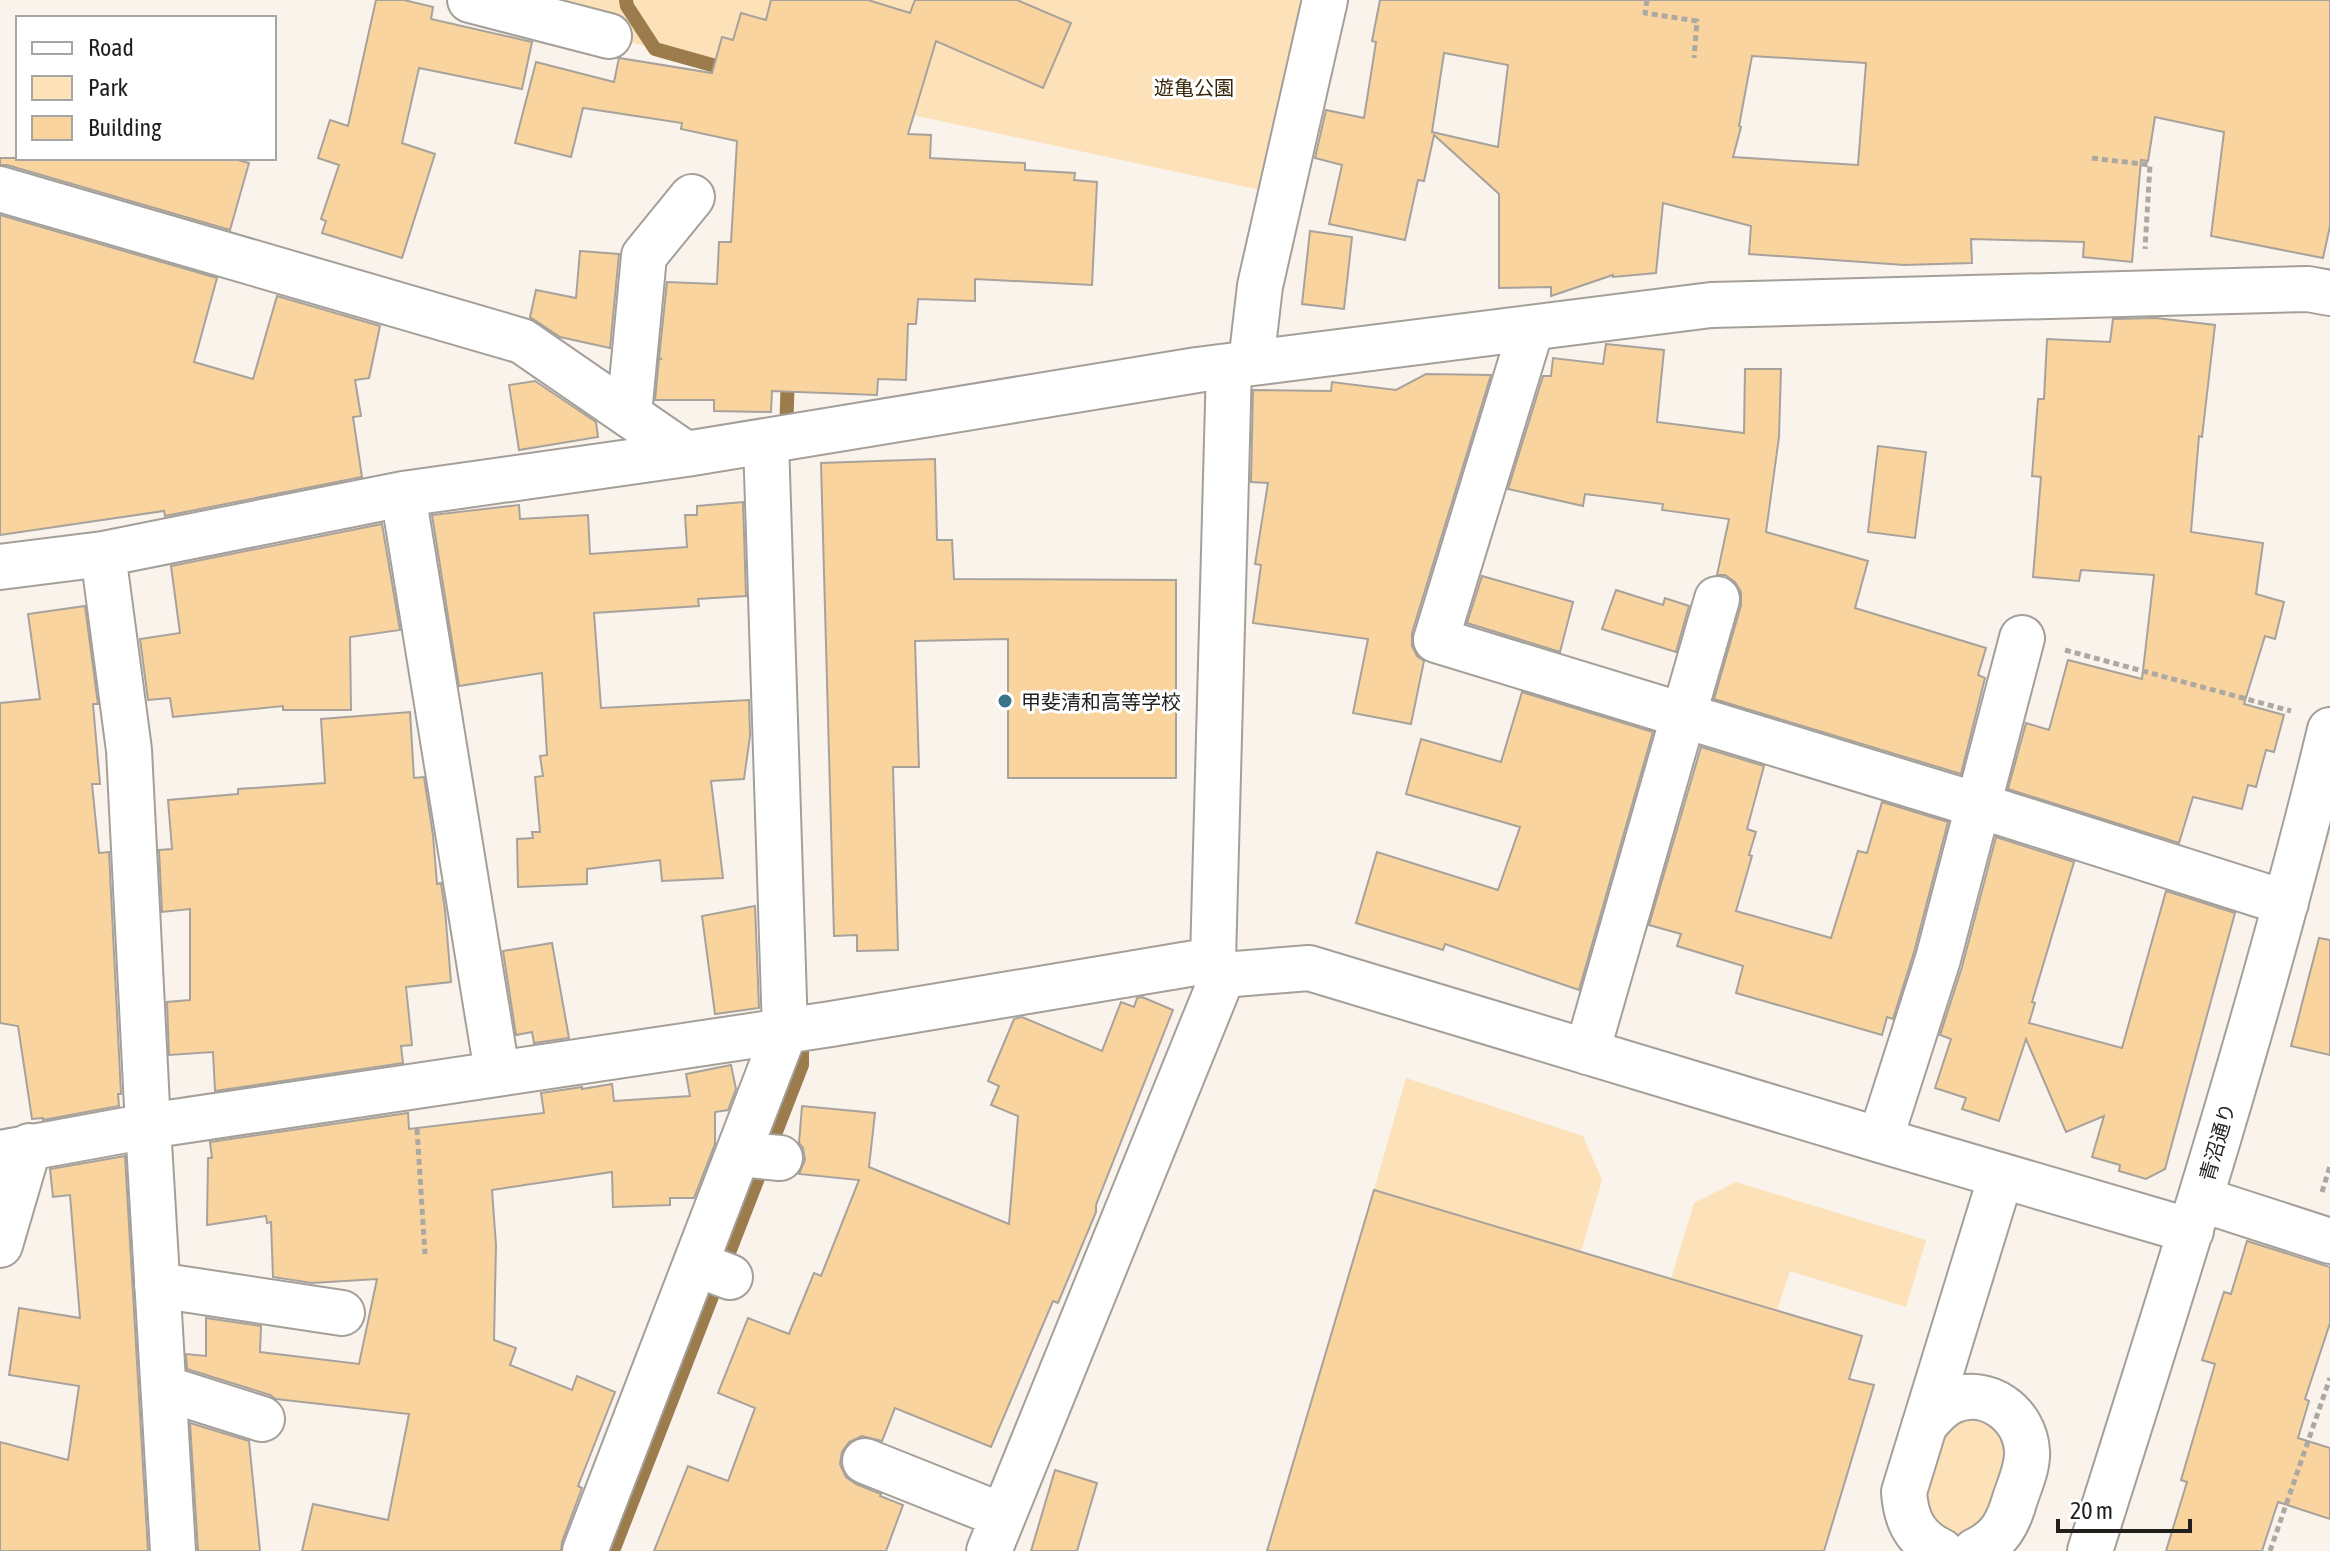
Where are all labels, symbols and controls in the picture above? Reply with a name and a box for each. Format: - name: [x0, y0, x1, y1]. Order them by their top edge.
- legend: [16, 16, 276, 160]
- text: Road: [88, 34, 134, 61]
- text: Park: [88, 74, 129, 101]
- park label: 遊亀公園: [1154, 76, 1234, 99]
- text: Building: [88, 114, 162, 141]
- place label: 甲斐清和高等学校: [1021, 690, 1181, 713]
- marker: 甲斐清和高等学校: [996, 692, 1014, 710]
- street label: 青沼通り: [2195, 1100, 2239, 1184]
- scale bar: [2058, 1483, 2190, 1533]
- text: 20 m: [2070, 1497, 2113, 1524]

